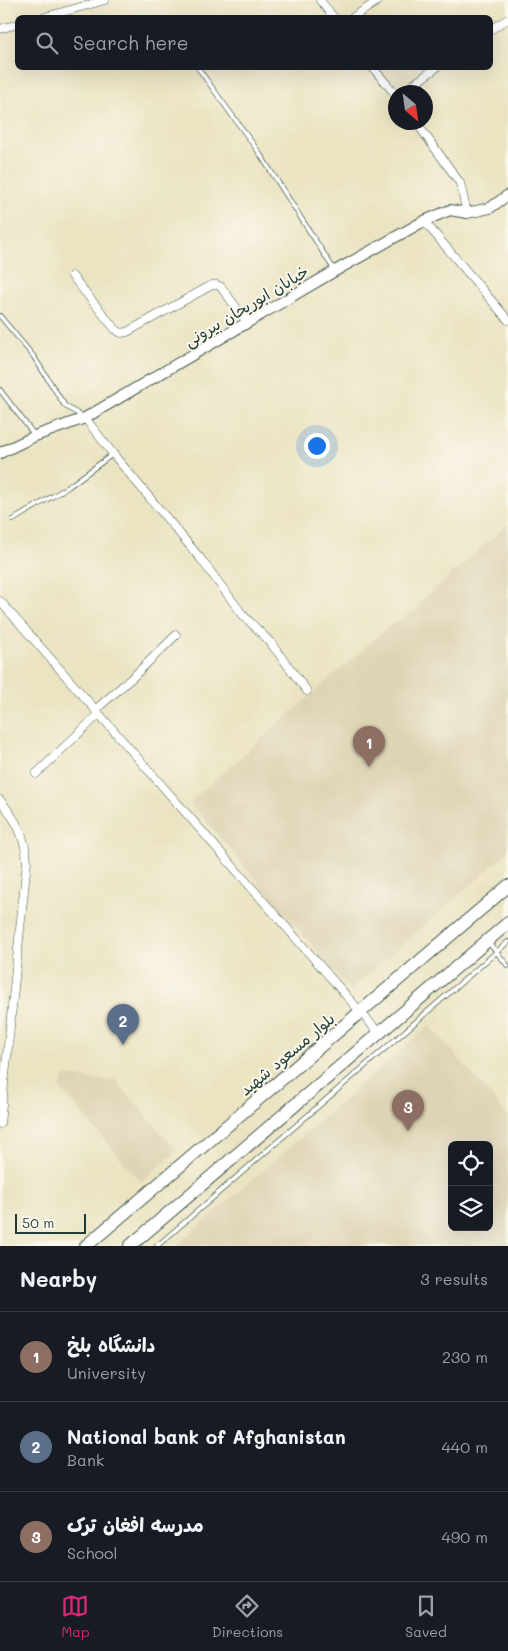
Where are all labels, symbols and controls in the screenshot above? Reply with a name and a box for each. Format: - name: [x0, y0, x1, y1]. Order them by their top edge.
- search box: [15, 15, 493, 70]
- icon: search: [33, 29, 61, 57]
- text: Search here: [73, 30, 189, 55]
- north arrow: [388, 85, 433, 130]
- street label: خیابان ابوریحان بیرونی: [180, 260, 312, 352]
- your location: [304, 433, 330, 459]
- pin: 1: [353, 726, 385, 767]
- pin: 2: [107, 1004, 139, 1045]
- street label: بلوار مسعود شهید: [235, 1008, 339, 1100]
- pin: 3: [392, 1090, 424, 1131]
- map controls: [448, 1141, 493, 1231]
- button: locate: [448, 1141, 493, 1186]
- button: layers: [448, 1186, 493, 1231]
- scale bar: [15, 1211, 86, 1234]
- text: 50 m: [22, 1213, 54, 1232]
- text: Nearby: [20, 1265, 97, 1292]
- text: 3 results: [420, 1268, 488, 1289]
- text: دانشگاه بلخ: [67, 1332, 155, 1357]
- text: 1: [32, 1346, 40, 1367]
- text: 230 m: [442, 1346, 488, 1367]
- text: University: [67, 1362, 146, 1383]
- text: National bank of Afghanistan: [67, 1424, 346, 1449]
- text: 2: [32, 1436, 40, 1457]
- text: 440 m: [441, 1436, 488, 1457]
- text: Bank: [67, 1449, 104, 1470]
- text: مدرسه افغان ترک: [67, 1512, 204, 1537]
- text: 3: [31, 1526, 41, 1547]
- text: 490 m: [441, 1526, 488, 1547]
- text: School: [67, 1542, 117, 1563]
- tab: Map: [61, 1592, 90, 1641]
- tab: Directions: [212, 1592, 283, 1641]
- tab: Saved: [405, 1592, 447, 1641]

